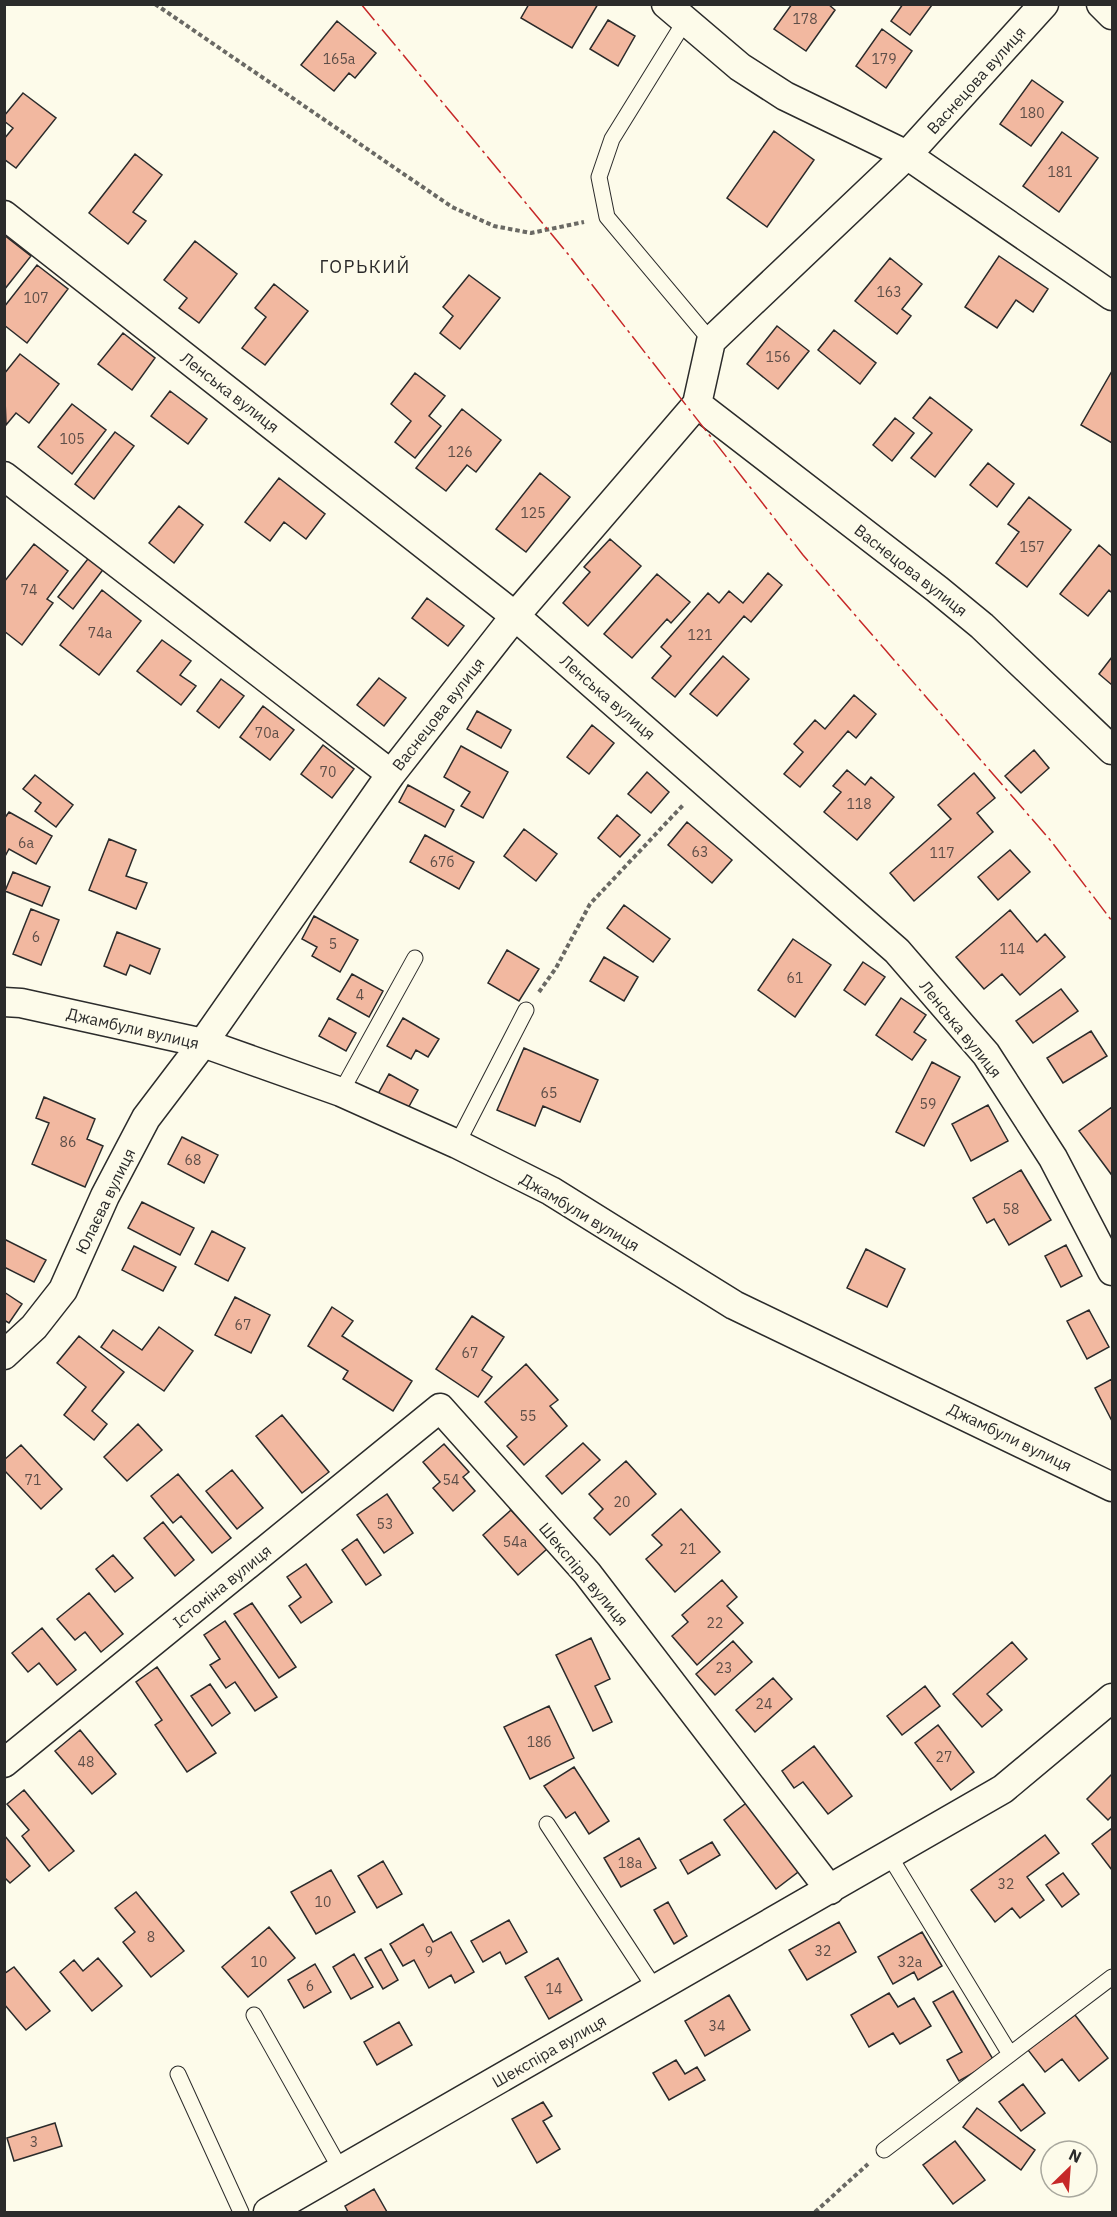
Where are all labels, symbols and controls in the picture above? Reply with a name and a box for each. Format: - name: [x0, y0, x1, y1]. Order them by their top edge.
- house number: 178: [792, 10, 818, 28]
- street label: Васнецова вулиця: [922, 22, 1030, 138]
- house number: 165а: [323, 50, 356, 68]
- house number: 179: [871, 50, 897, 68]
- house number: 180: [1019, 104, 1045, 122]
- house number: 181: [1047, 163, 1073, 181]
- district label: ГОРЬКИЙ: [319, 255, 411, 278]
- house number: 163: [876, 283, 902, 301]
- house number: 107: [23, 289, 49, 307]
- street label: Ленська вулиця: [177, 347, 283, 437]
- house number: 156: [765, 348, 791, 366]
- house number: 105: [59, 430, 85, 448]
- house number: 126: [447, 443, 473, 461]
- house number: 125: [520, 504, 546, 522]
- street label: Васнецова вулиця: [850, 520, 972, 620]
- house number: 157: [1019, 538, 1045, 556]
- house number: 74: [21, 581, 37, 599]
- house number: 74а: [88, 624, 113, 642]
- house number: 121: [687, 626, 713, 644]
- street label: Ленська вулиця: [556, 650, 660, 744]
- street label: Васнецова вулиця: [388, 653, 488, 775]
- house number: 70а: [255, 724, 280, 742]
- house number: 70: [320, 763, 336, 781]
- house number: 118: [846, 795, 872, 813]
- house number: 6а: [18, 834, 34, 852]
- house number: 63: [692, 843, 708, 861]
- house number: 117: [929, 844, 955, 862]
- house number: 67б: [430, 853, 454, 871]
- house number: 6: [32, 928, 40, 946]
- house number: 5: [329, 935, 337, 953]
- house number: 114: [999, 940, 1025, 958]
- house number: 61: [787, 969, 803, 987]
- street label: Ленська вулиця: [916, 976, 1006, 1082]
- house number: 4: [356, 986, 364, 1004]
- street label: Джамбули вулиця: [65, 1003, 201, 1053]
- house number: 65: [541, 1084, 557, 1102]
- house number: 59: [920, 1095, 936, 1113]
- house number: 86: [60, 1133, 76, 1151]
- street label: Юлаєва вулиця: [71, 1145, 139, 1257]
- house number: 68: [185, 1151, 201, 1169]
- street label: Джамбули вулиця: [517, 1169, 643, 1255]
- house number: 58: [1003, 1200, 1019, 1218]
- house number: 67: [235, 1316, 251, 1334]
- house number: 67: [462, 1344, 478, 1362]
- street label: Джамбули вулиця: [945, 1398, 1075, 1476]
- house number: 55: [520, 1407, 536, 1425]
- house number: 71: [25, 1471, 41, 1489]
- house number: 54: [443, 1471, 459, 1489]
- house number: 20: [614, 1493, 630, 1511]
- house number: 53: [377, 1515, 393, 1533]
- street label: Шекспіра вулиця: [535, 1518, 633, 1630]
- house number: 54а: [503, 1533, 528, 1551]
- street label: Істоміна вулиця: [169, 1540, 275, 1632]
- house number: 21: [680, 1540, 696, 1558]
- house number: 22: [707, 1614, 723, 1632]
- house number: 23: [716, 1659, 732, 1677]
- house number: 24: [756, 1695, 772, 1713]
- house number: 18б: [527, 1733, 551, 1751]
- house number: 27: [936, 1748, 952, 1766]
- house number: 48: [78, 1753, 94, 1771]
- house number: 18а: [618, 1854, 643, 1872]
- house number: 32: [998, 1875, 1014, 1893]
- house number: 10: [315, 1893, 331, 1911]
- house number: 8: [147, 1928, 155, 1946]
- house number: 32: [815, 1942, 831, 1960]
- house number: 9: [425, 1943, 433, 1961]
- house number: 10: [251, 1953, 267, 1971]
- house number: 32а: [898, 1953, 923, 1971]
- house number: 6: [306, 1977, 314, 1995]
- house number: 14: [546, 1980, 562, 1998]
- street label: Шекспіра вулиця: [488, 2010, 610, 2092]
- house number: 34: [709, 2017, 725, 2035]
- house number: 3: [30, 2133, 38, 2151]
- north arrow: [1039, 2139, 1099, 2199]
- text: N: [1066, 2144, 1085, 2167]

